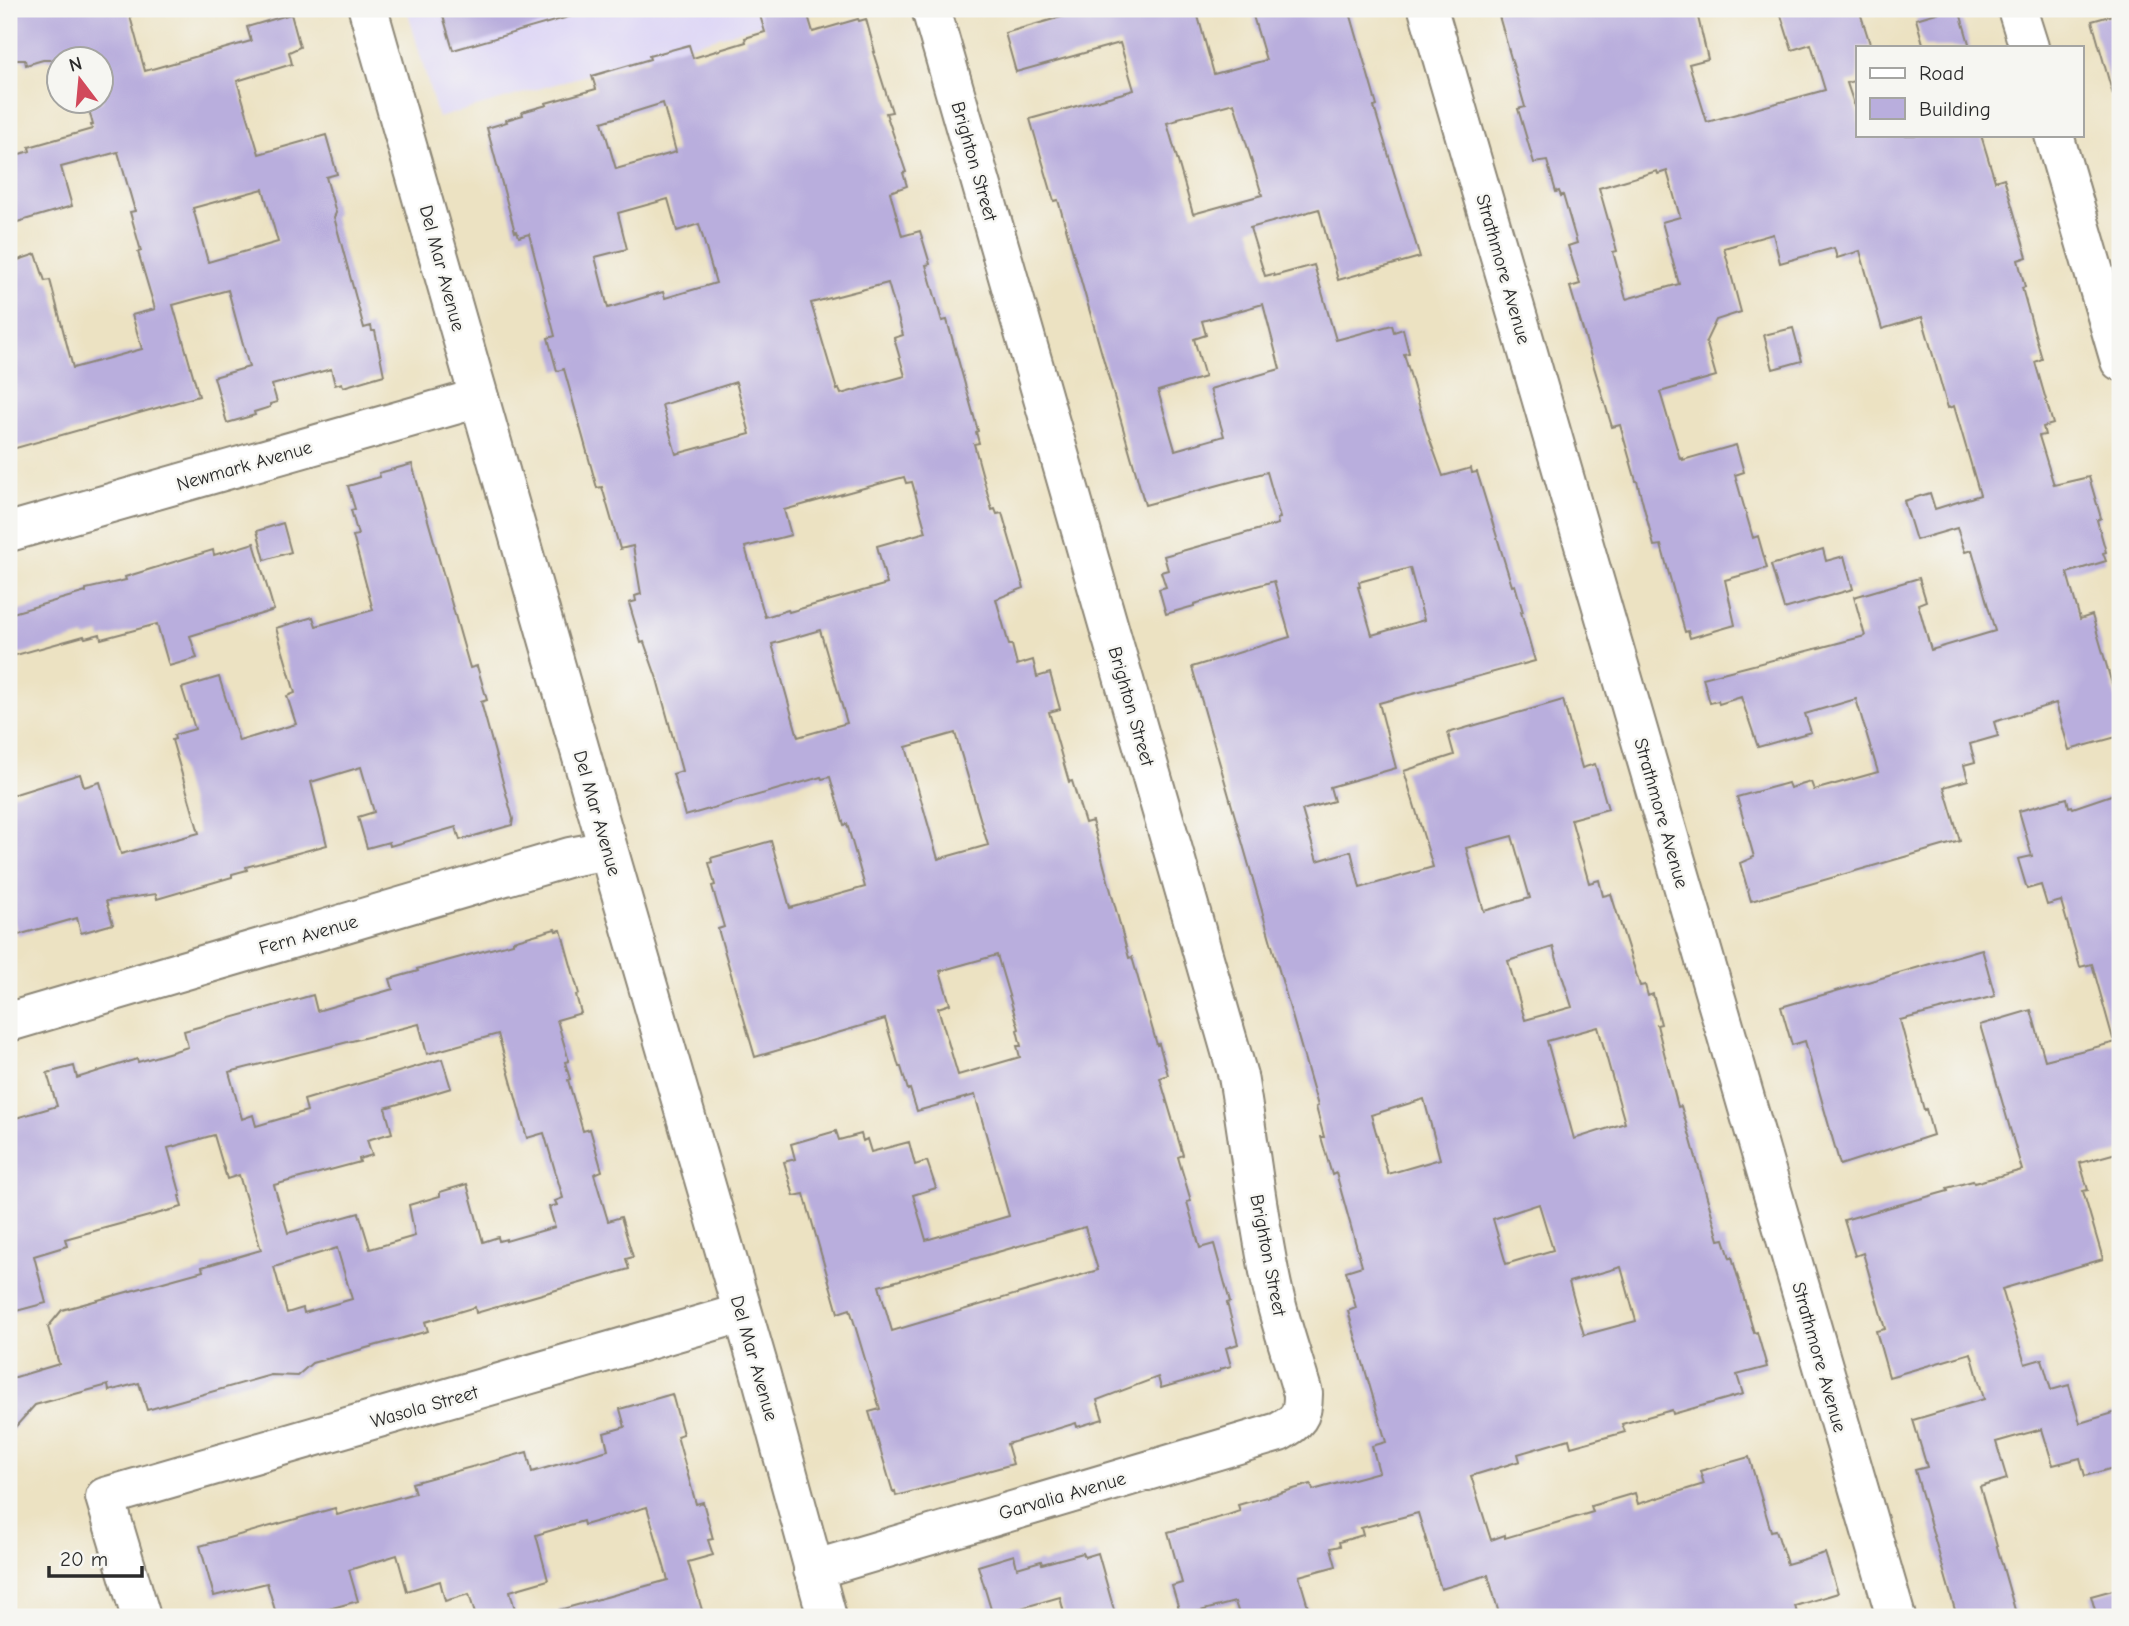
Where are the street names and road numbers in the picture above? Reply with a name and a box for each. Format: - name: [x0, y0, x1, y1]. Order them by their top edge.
- street label: Brighton Street: [946, 99, 1002, 224]
- street label: Strathmore Avenue: [1471, 192, 1535, 347]
- street label: Del Mar Avenue: [415, 203, 469, 334]
- street label: Newmark Avenue: [174, 436, 315, 496]
- street label: Brighton Street: [1103, 644, 1159, 769]
- street label: Strathmore Avenue: [1629, 736, 1693, 891]
- street label: Del Mar Avenue: [569, 748, 625, 879]
- street label: Fern Avenue: [256, 910, 360, 960]
- street label: Brighton Street: [1245, 1193, 1291, 1318]
- street label: Strathmore Avenue: [1787, 1280, 1851, 1435]
- street label: Del Mar Avenue: [726, 1293, 782, 1424]
- street label: Wasola Street: [368, 1381, 481, 1433]
- street label: Garvalia Avenue: [996, 1467, 1128, 1525]

